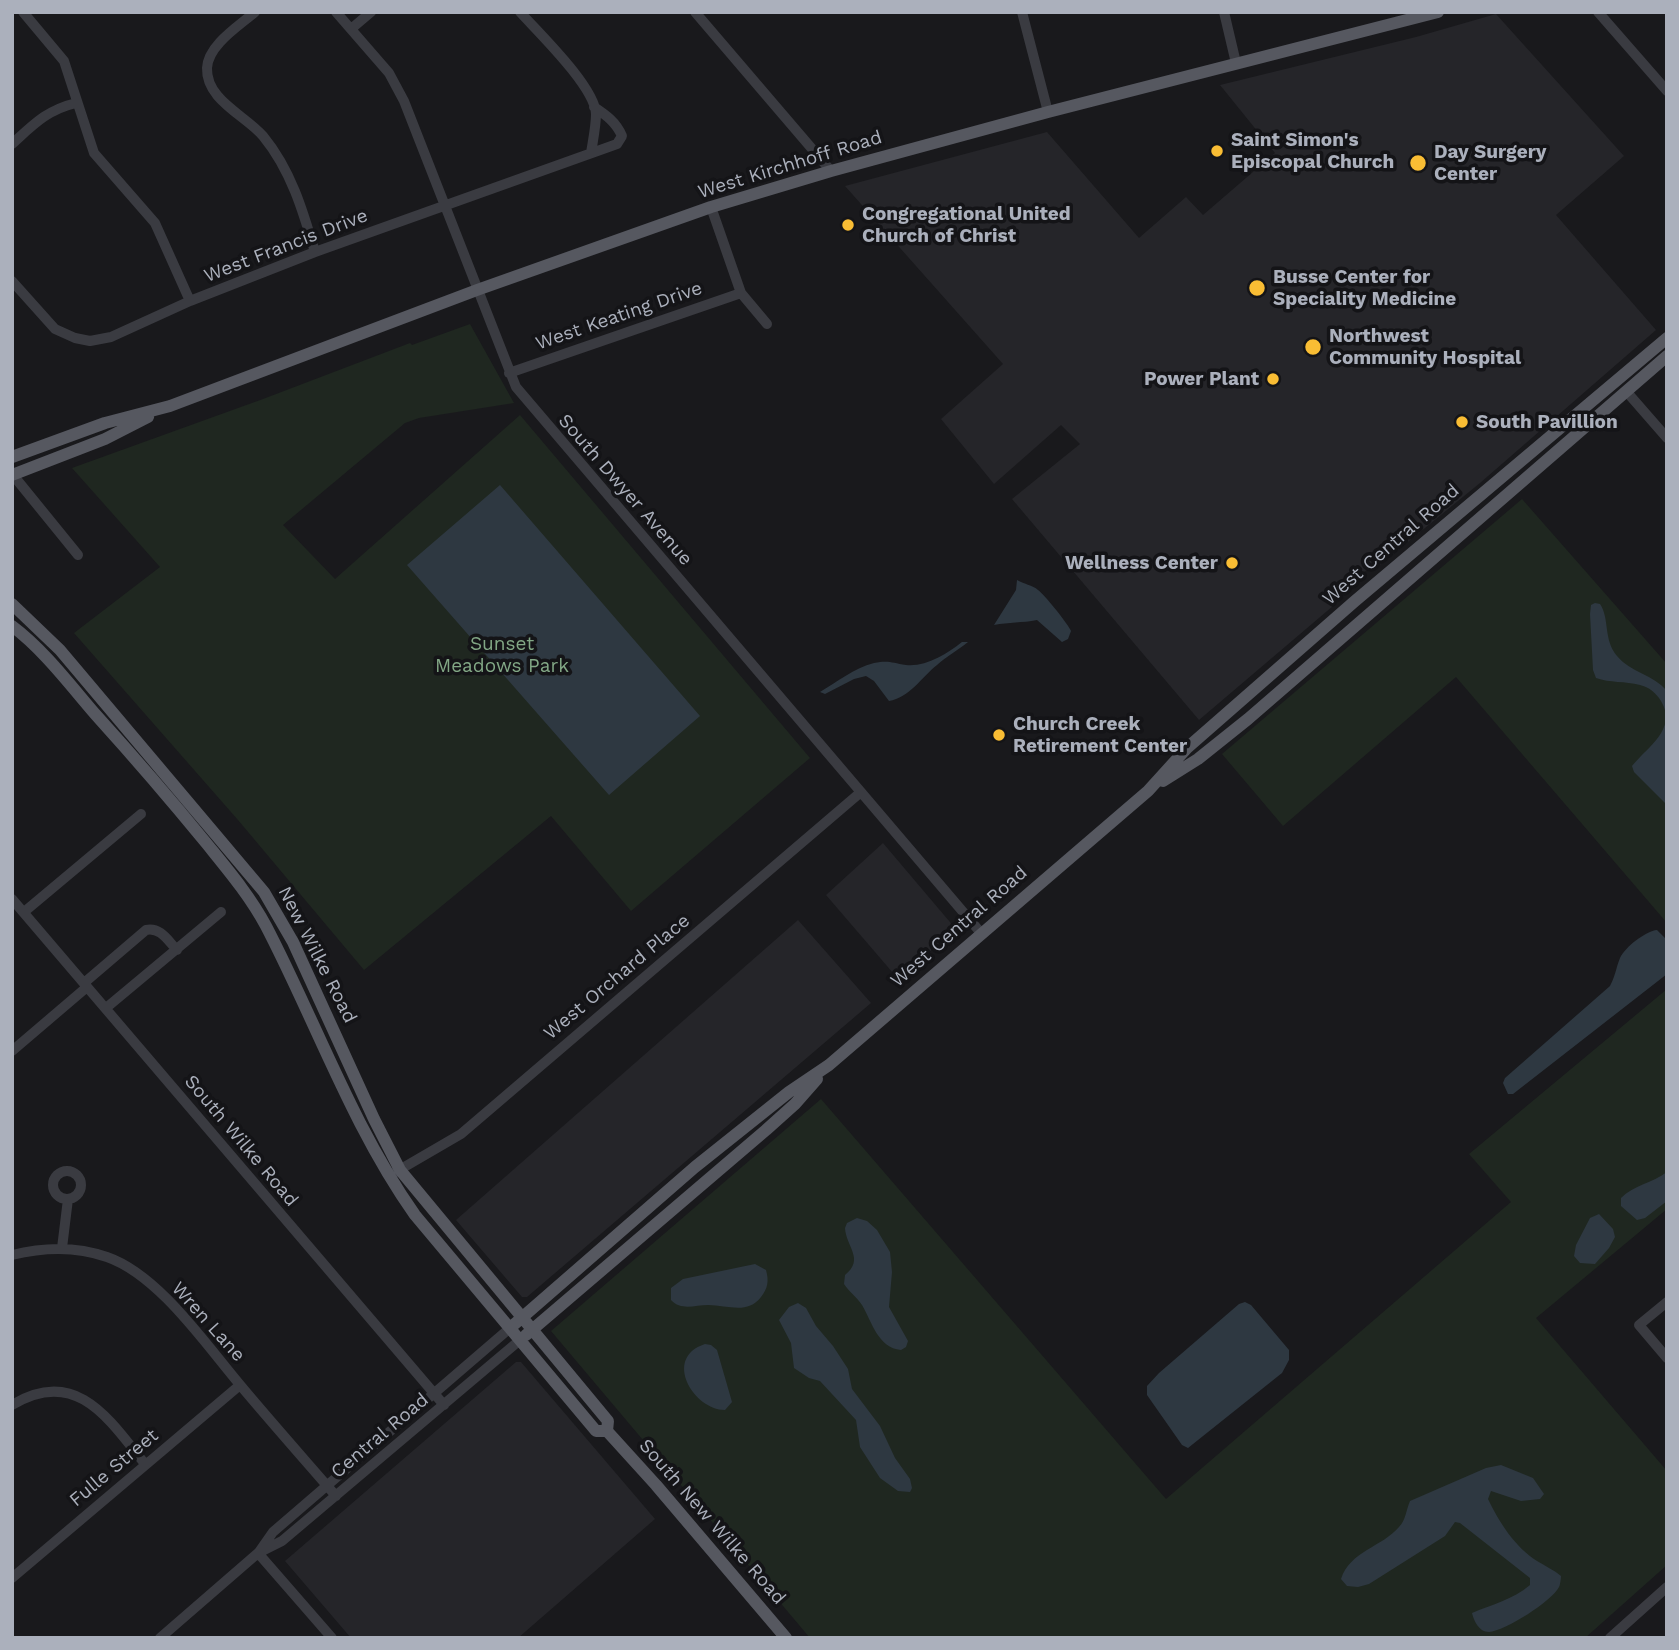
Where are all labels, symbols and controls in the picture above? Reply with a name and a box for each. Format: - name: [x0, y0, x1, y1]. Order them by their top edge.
- street label: West Kirchhoff Road: [695, 126, 885, 204]
- place label: Saint Simon's Episcopal Church: [1231, 129, 1394, 173]
- place label: Day Surgery Center: [1434, 141, 1547, 185]
- marker: Saint Simon's Episcopal Church: [1209, 143, 1225, 159]
- marker: Day Surgery Center: [1408, 153, 1428, 173]
- place label: Congregational United Church of Christ: [862, 203, 1071, 247]
- street label: West Francis Drive: [201, 204, 371, 288]
- marker: Congregational United Church of Christ: [840, 217, 856, 233]
- place label: Busse Center for Speciality Medicine: [1273, 266, 1456, 310]
- street label: West Keating Drive: [533, 277, 705, 355]
- marker: Busse Center for Speciality Medicine: [1247, 278, 1267, 298]
- place label: Northwest Community Hospital: [1329, 325, 1521, 369]
- marker: Northwest Community Hospital: [1303, 337, 1323, 357]
- place label: Power Plant: [1144, 368, 1259, 390]
- marker: Power Plant: [1265, 371, 1281, 387]
- street label: South Dwyer Avenue: [553, 410, 697, 570]
- place label: South Pavillion: [1476, 411, 1618, 433]
- marker: South Pavillion: [1454, 414, 1470, 430]
- street label: West Central Road: [1318, 479, 1464, 611]
- place label: Wellness Center: [1065, 552, 1218, 574]
- marker: Wellness Center: [1224, 555, 1240, 571]
- park label: Sunset Meadows Park: [435, 633, 569, 677]
- place label: Church Creek Retirement Center: [1013, 713, 1187, 757]
- marker: Church Creek Retirement Center: [991, 727, 1007, 743]
- street label: West Central Road: [886, 861, 1032, 993]
- street label: New Wilke Road: [273, 883, 361, 1027]
- street label: West Orchard Place: [539, 909, 695, 1045]
- street label: South Wilke Road: [179, 1071, 303, 1211]
- street label: Wren Lane: [166, 1277, 250, 1367]
- street label: Central Road: [327, 1389, 433, 1483]
- street label: Fulle Street: [65, 1424, 163, 1512]
- street label: South New Wilke Road: [634, 1435, 790, 1609]

